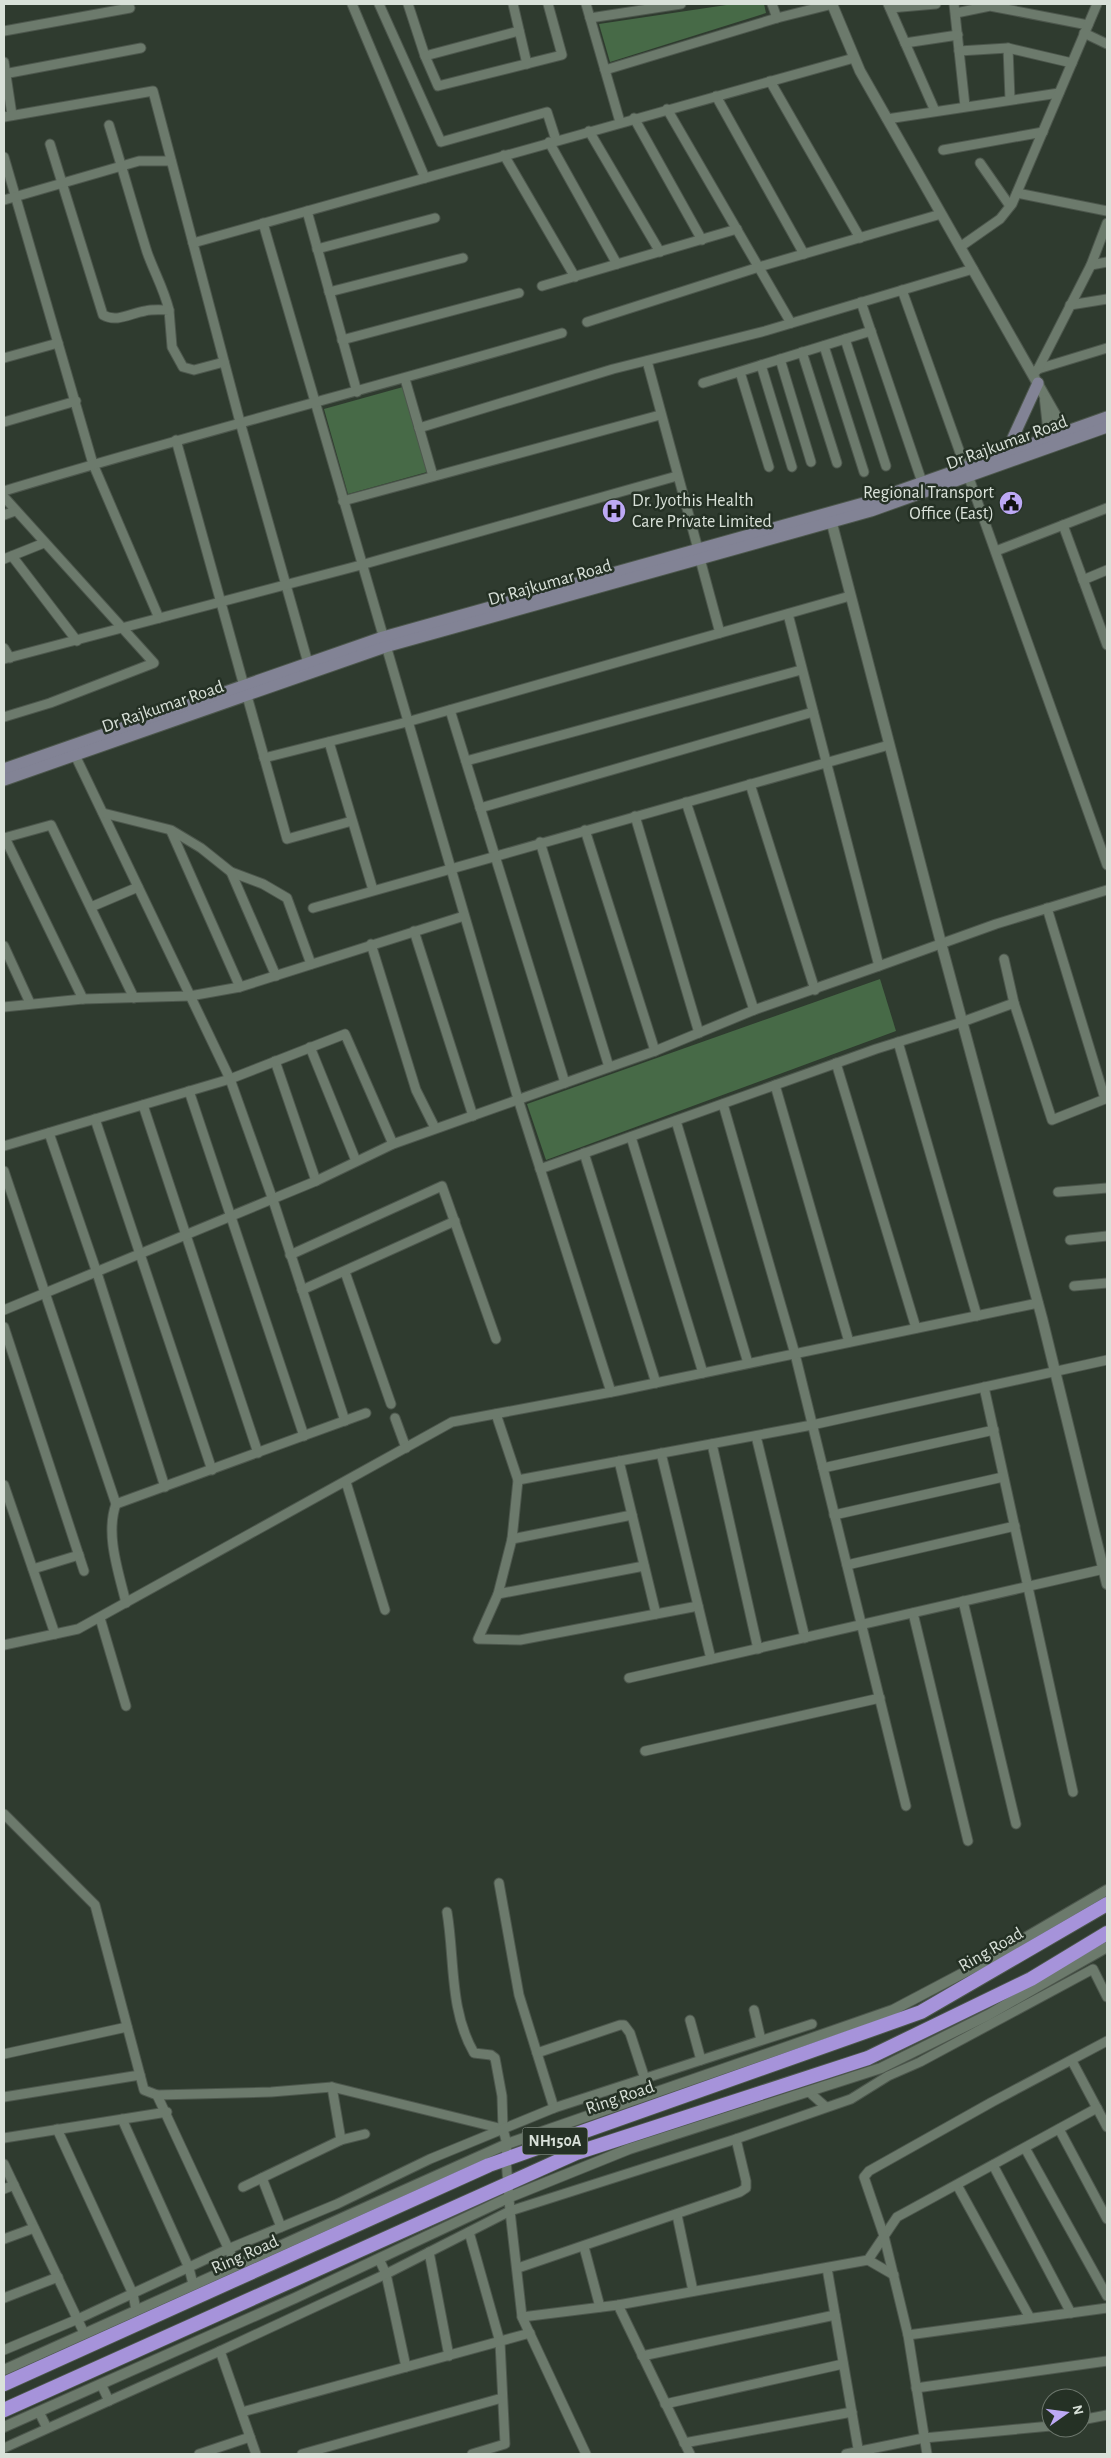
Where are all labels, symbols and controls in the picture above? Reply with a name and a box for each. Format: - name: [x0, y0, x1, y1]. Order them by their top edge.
- street label: Dr Rajkumar Road: [944, 413, 1070, 473]
- place label: Regional Transport Office (East): [863, 484, 994, 523]
- public building icon: Regional Transport Office (East): [998, 490, 1024, 516]
- place label: Dr. Jyothis Health Care Private Limited: [632, 492, 772, 531]
- hospital icon: Dr. Jyothis Health Care Private Limited: [601, 498, 627, 524]
- street label: Dr Rajkumar Road: [486, 557, 614, 609]
- street label: Dr Rajkumar Road: [100, 678, 226, 736]
- street label: Ring Road: [956, 1924, 1026, 1976]
- street label: Ring Road: [583, 2078, 657, 2118]
- road number: NH150A: [522, 2128, 588, 2154]
- street label: Ring Road: [209, 2232, 281, 2278]
- north arrow: [1041, 2388, 1091, 2438]
- text: N: [1070, 2404, 1086, 2417]

